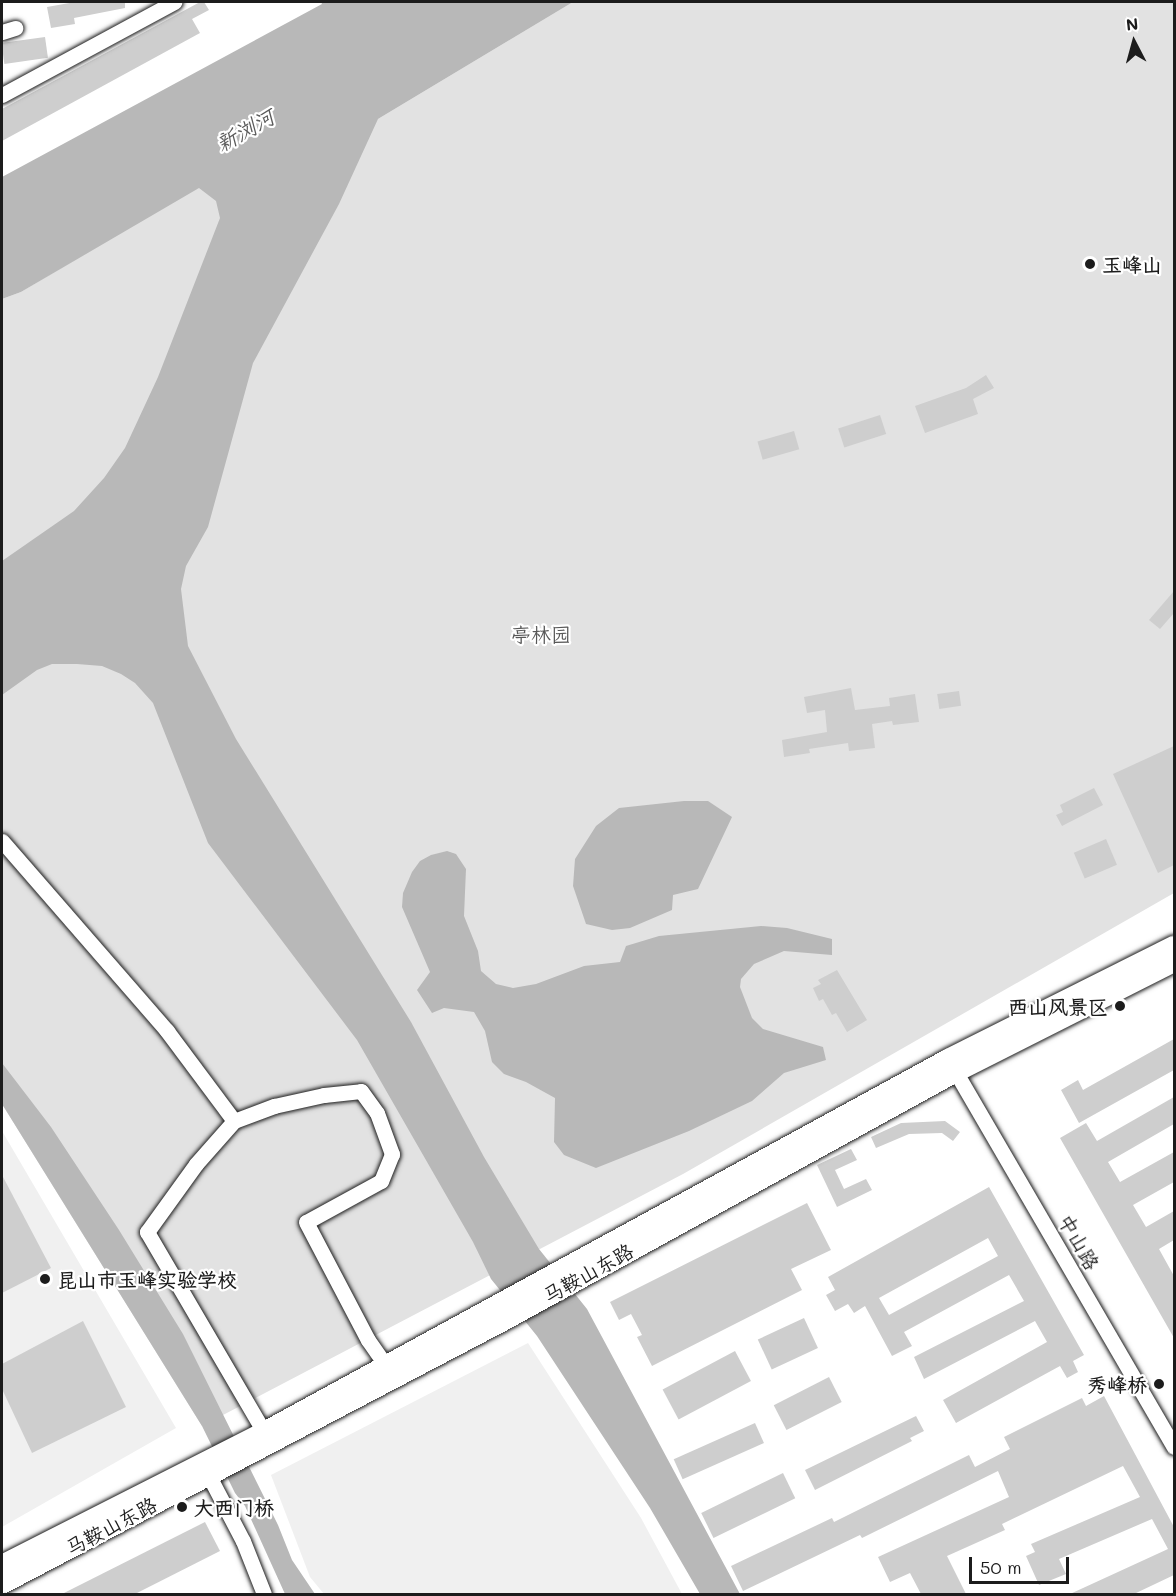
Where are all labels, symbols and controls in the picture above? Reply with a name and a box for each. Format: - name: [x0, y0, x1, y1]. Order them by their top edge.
- north arrow: [1104, 12, 1164, 72]
- text: N: [1125, 13, 1139, 35]
- water label: 新浏河: [211, 104, 279, 156]
- place label: 玉峰山: [1102, 252, 1162, 276]
- marker: 玉峰山: [1083, 257, 1097, 271]
- park label: 亭林园: [511, 622, 571, 646]
- place label: 西山风景区: [1008, 994, 1108, 1018]
- marker: 西山风景区: [1113, 999, 1127, 1013]
- street label: 中山路: [1054, 1210, 1104, 1274]
- street label: 马鞍山东路: [538, 1238, 638, 1308]
- place label: 昆山市玉峰实验学校: [57, 1267, 237, 1291]
- marker: 昆山市玉峰实验学校: [38, 1272, 52, 1286]
- place label: 秀峰桥: [1087, 1372, 1147, 1396]
- marker: 秀峰桥: [1152, 1377, 1166, 1391]
- street label: 马鞍山东路: [61, 1492, 161, 1560]
- place label: 大西门桥: [194, 1495, 274, 1519]
- marker: 大西门桥: [175, 1500, 189, 1514]
- scale bar: [972, 1545, 1072, 1583]
- text: 50 m: [980, 1555, 1022, 1579]

